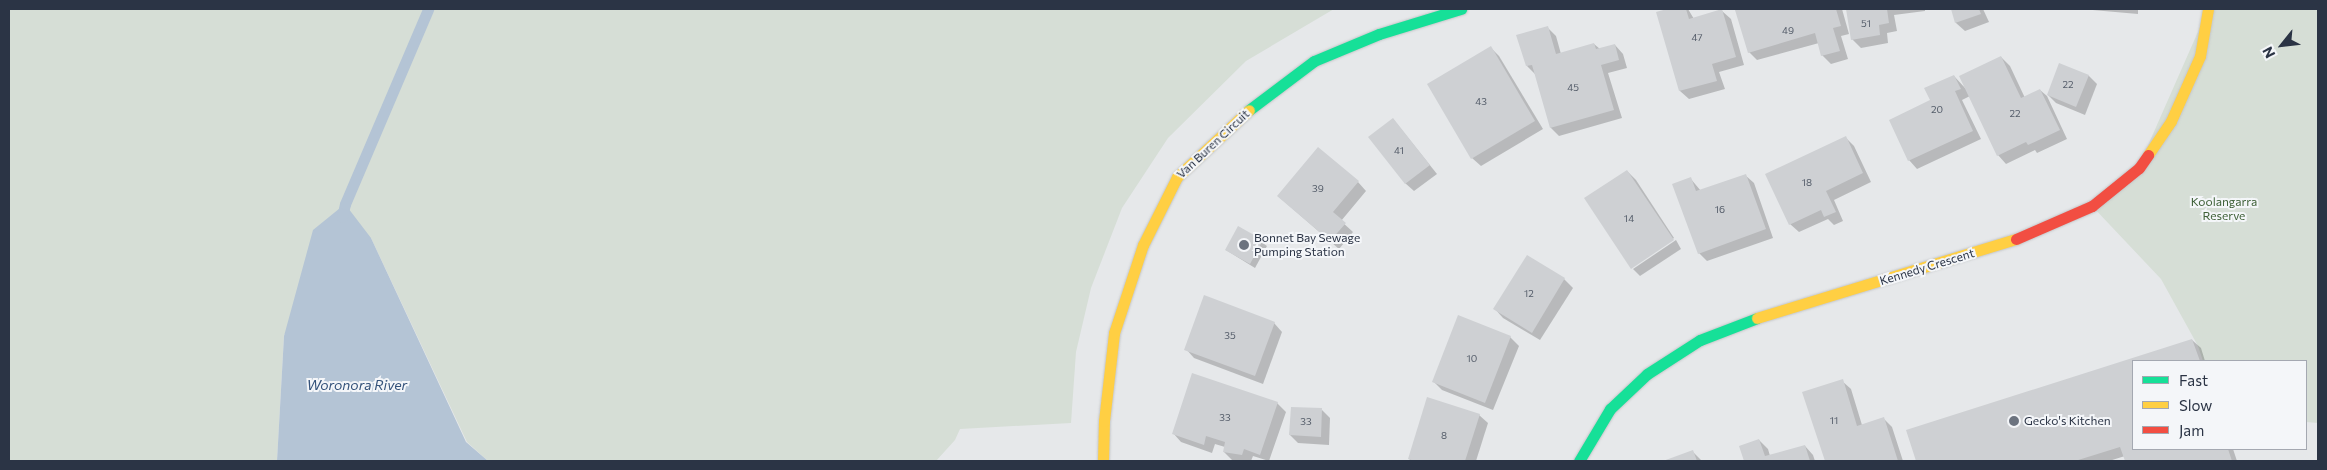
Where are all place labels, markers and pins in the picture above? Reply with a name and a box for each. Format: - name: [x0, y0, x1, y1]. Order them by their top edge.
- place label: Bonnet Bay Sewage Pumping Station: [1254, 231, 1360, 259]
- marker: Bonnet Bay Sewage Pumping Station: [1238, 239, 1250, 251]
- place label: Gecko's Kitchen: [2024, 414, 2111, 428]
- marker: Gecko's Kitchen: [2008, 415, 2020, 427]

